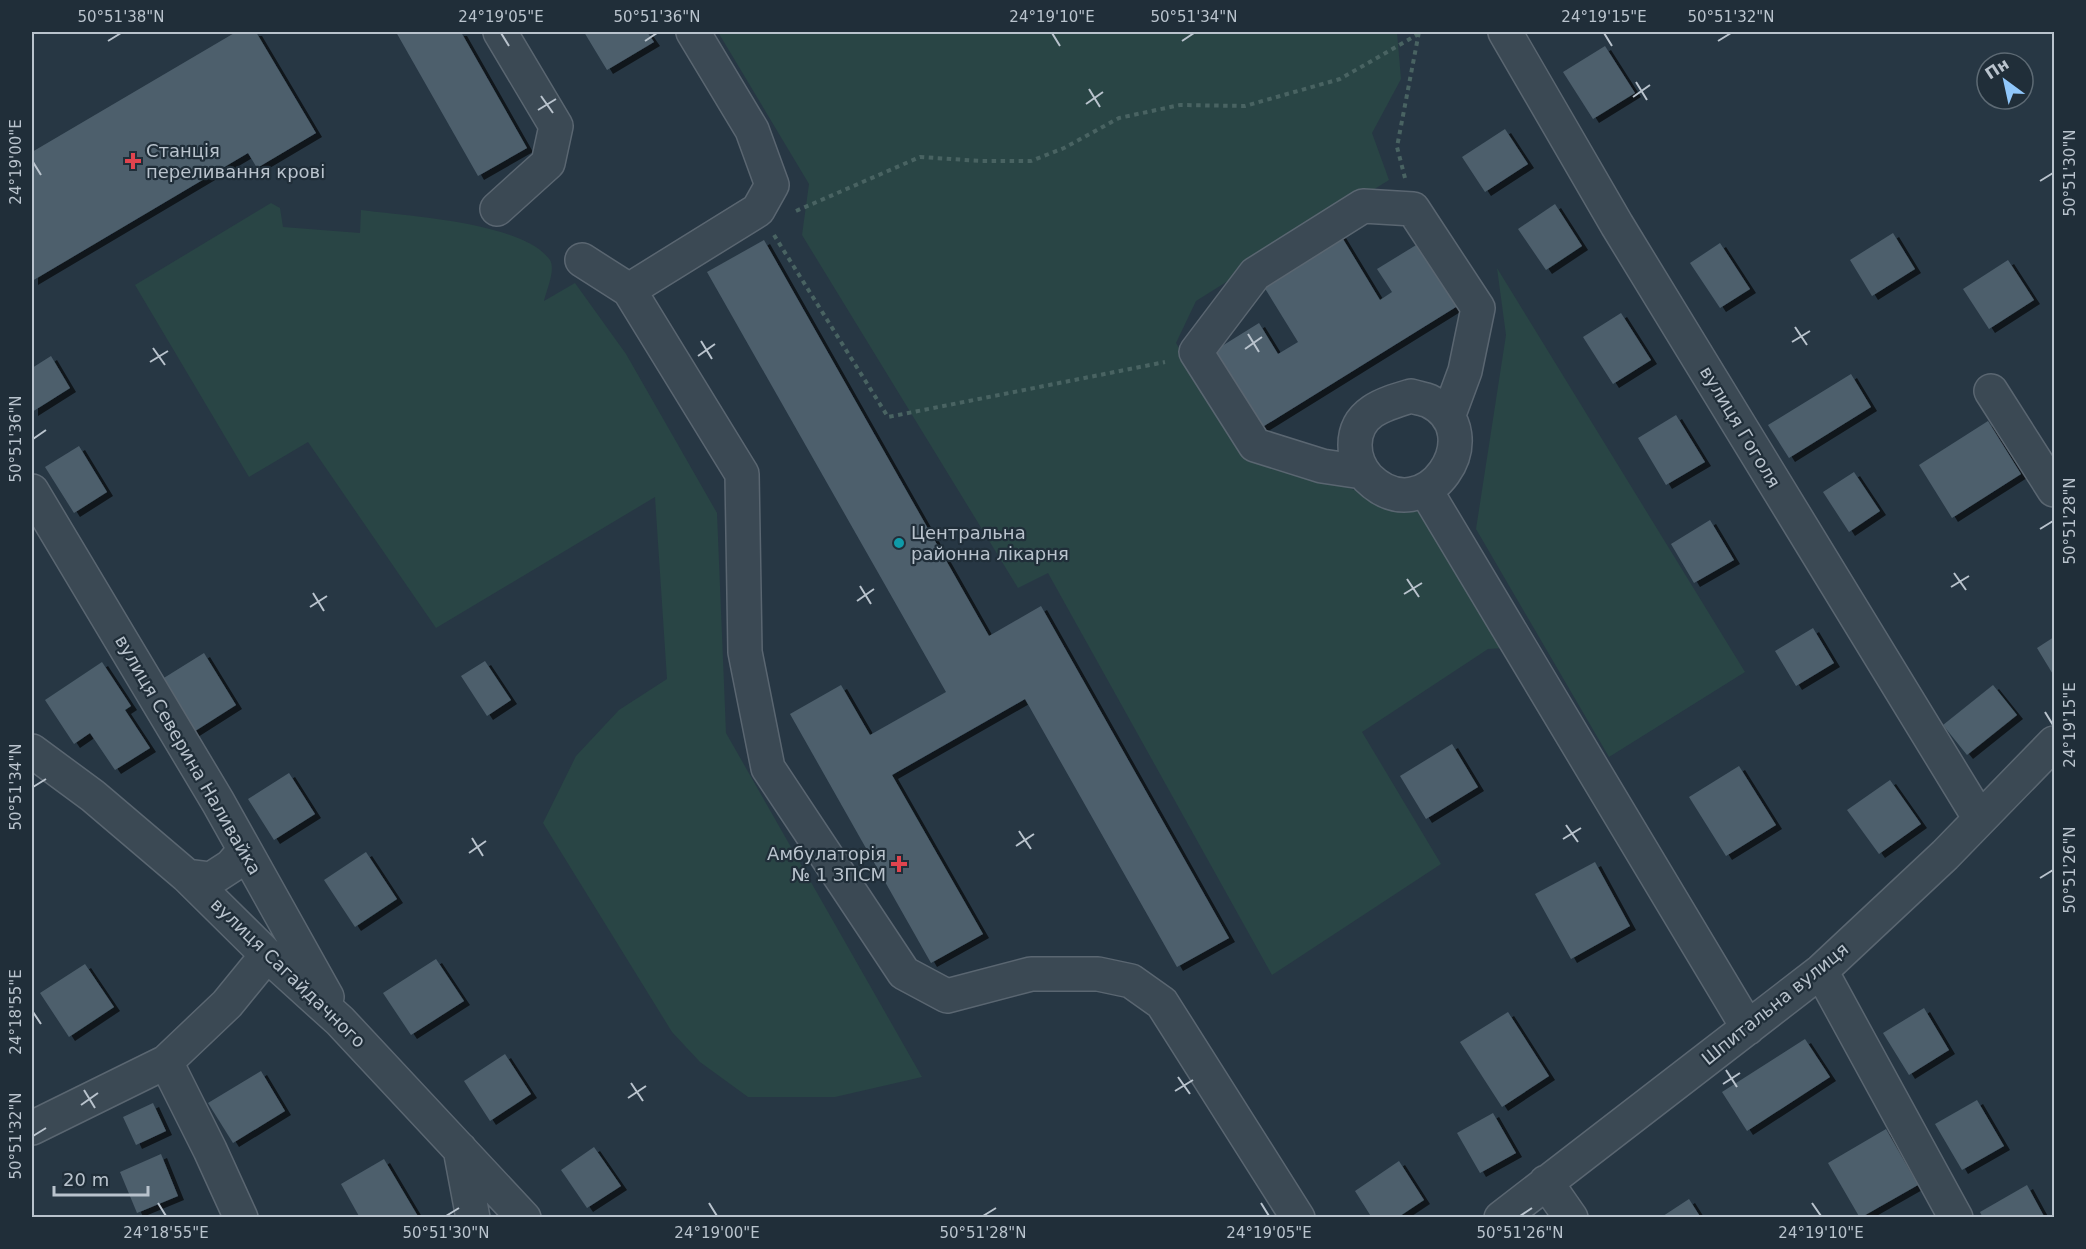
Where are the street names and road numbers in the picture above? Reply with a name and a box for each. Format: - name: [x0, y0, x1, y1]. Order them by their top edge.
- street label: вулиця Гоголя: [1696, 362, 1785, 491]
- street label: вулиця Северина Наливайка: [111, 631, 266, 878]
- street label: вулиця Сагайдачного: [207, 893, 370, 1052]
- street label: Шпитальна вулиця: [1697, 938, 1852, 1069]

